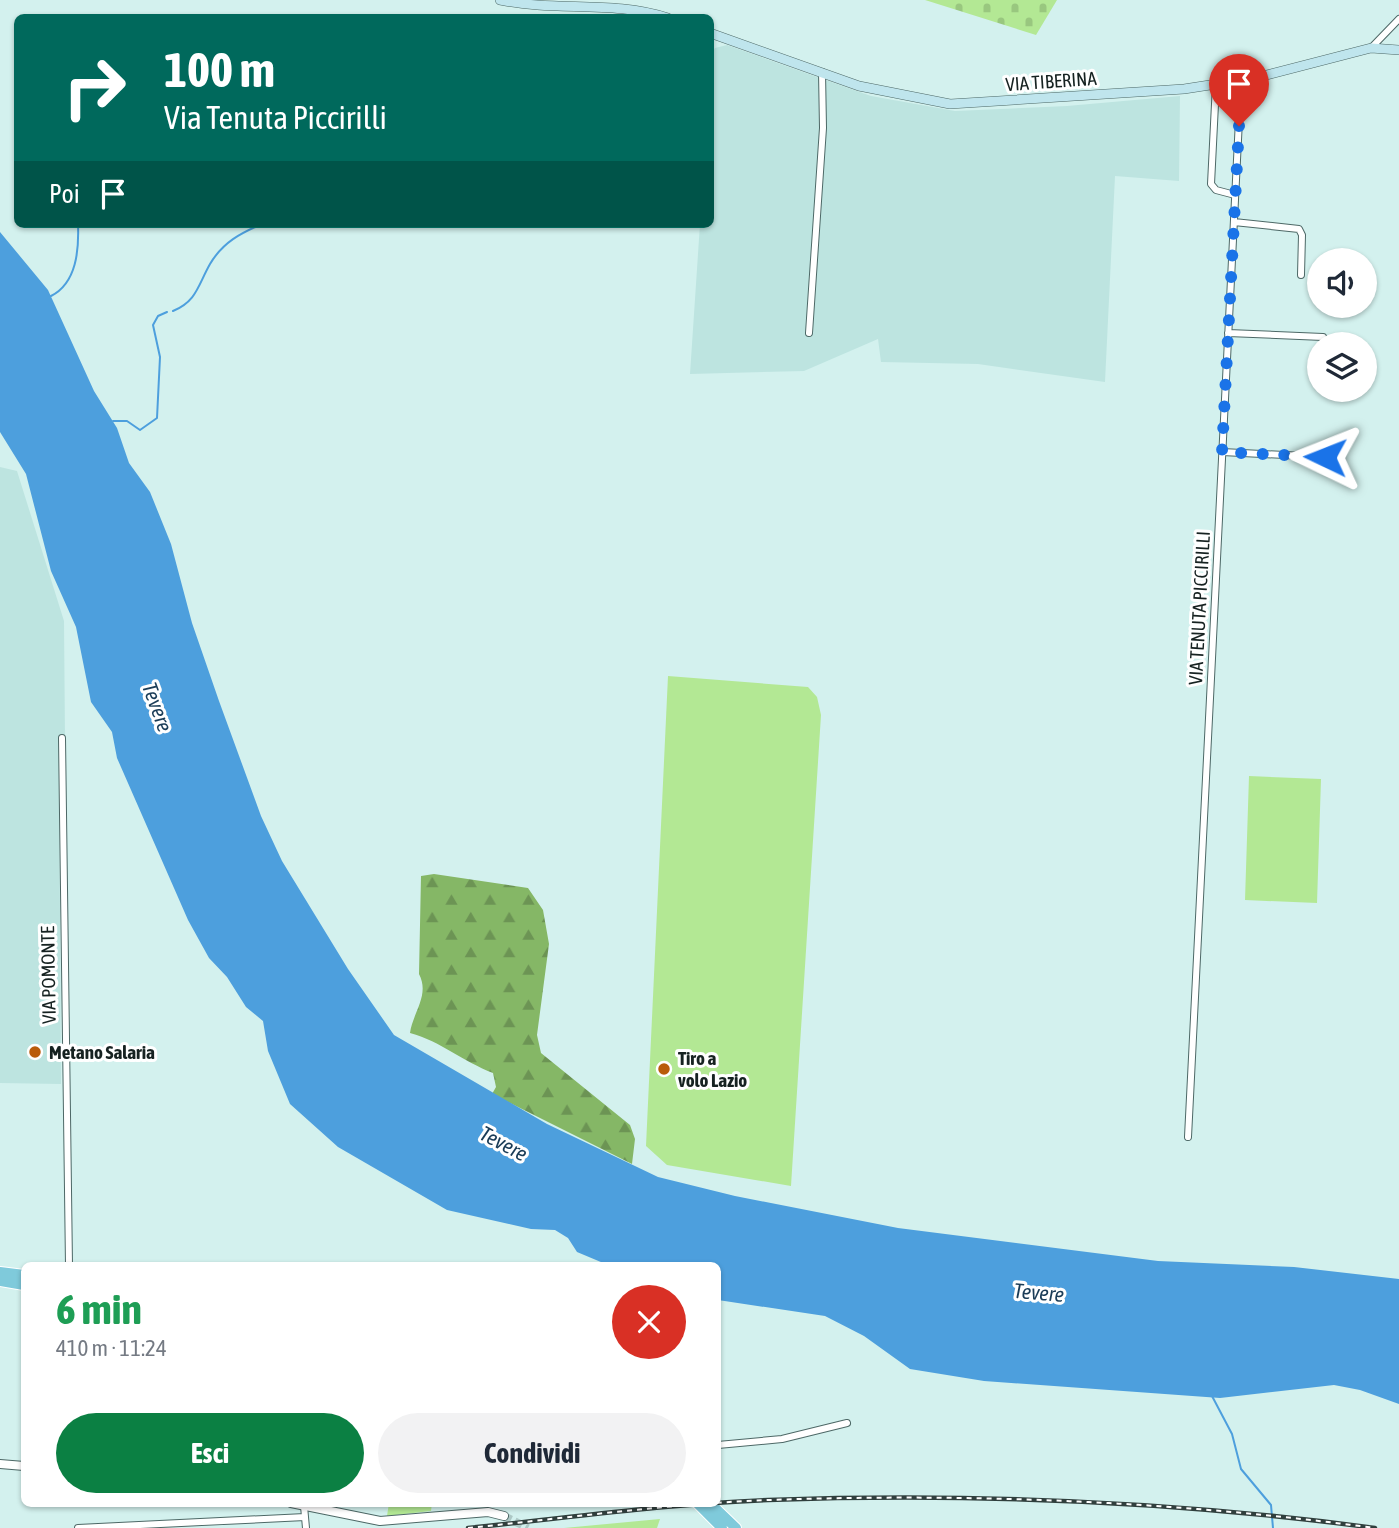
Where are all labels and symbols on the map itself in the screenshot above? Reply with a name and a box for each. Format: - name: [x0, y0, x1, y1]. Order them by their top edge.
- pin: [1209, 54, 1269, 126]
- street label: VIA TIBERINA: [1005, 67, 1098, 95]
- position arrow: [1288, 420, 1362, 494]
- street label: VIA TENUTA PICCIRILLI: [1184, 531, 1214, 685]
- water label: Tevere: [138, 679, 178, 735]
- street label: VIA POMONTE: [36, 926, 60, 1024]
- place label: Metano Salaria: [49, 1041, 155, 1063]
- marker: Metano Salaria: [27, 1044, 43, 1060]
- place label: Tiro a volo Lazio: [678, 1047, 747, 1091]
- marker: Tiro a volo Lazio: [656, 1061, 672, 1077]
- water label: Tevere: [476, 1121, 532, 1165]
- water label: Tevere: [1013, 1278, 1065, 1306]

